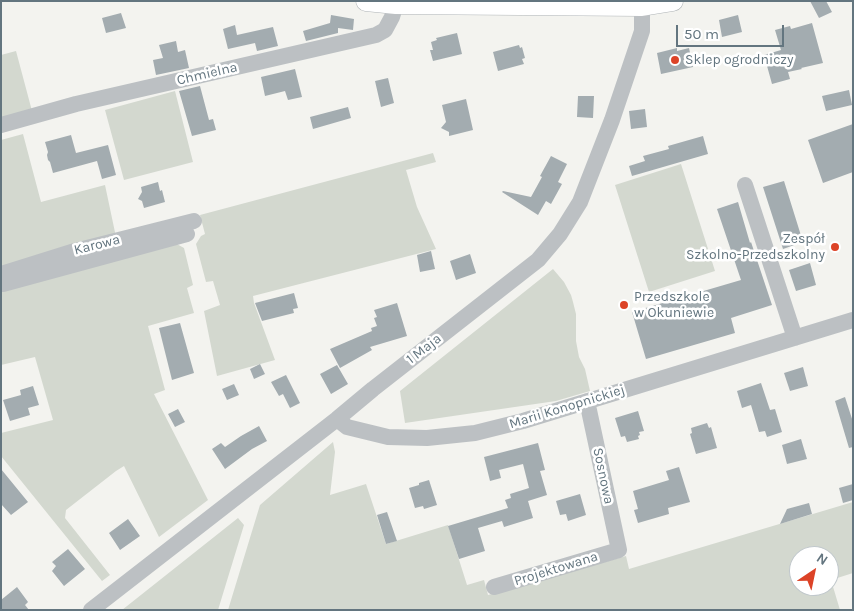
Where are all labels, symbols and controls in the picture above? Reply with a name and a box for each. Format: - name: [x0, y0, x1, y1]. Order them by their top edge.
- scale bar: [679, 15, 786, 47]
- text: 50 m: [684, 25, 719, 43]
- place label: Sklep ogrodniczy: [685, 52, 794, 68]
- marker: Sklep ogrodniczy: [669, 54, 681, 66]
- street label: Chmielna: [175, 59, 239, 89]
- street label: Karowa: [72, 231, 122, 259]
- place label: Zespół Szkolno-Przedszkolny: [686, 231, 825, 264]
- marker: Zespół Szkolno-Przedszkolny: [829, 241, 841, 253]
- place label: Przedszkole w Okuniewie: [634, 289, 714, 322]
- marker: Przedszkole w Okuniewie: [618, 299, 630, 311]
- street label: 1 Maja: [403, 330, 445, 368]
- street label: Marii Konopnickiej: [507, 381, 627, 433]
- street label: Sosnowa: [589, 446, 617, 506]
- north arrow: [789, 546, 839, 596]
- street label: Projektowana: [512, 548, 600, 590]
- text: N: [813, 549, 831, 569]

